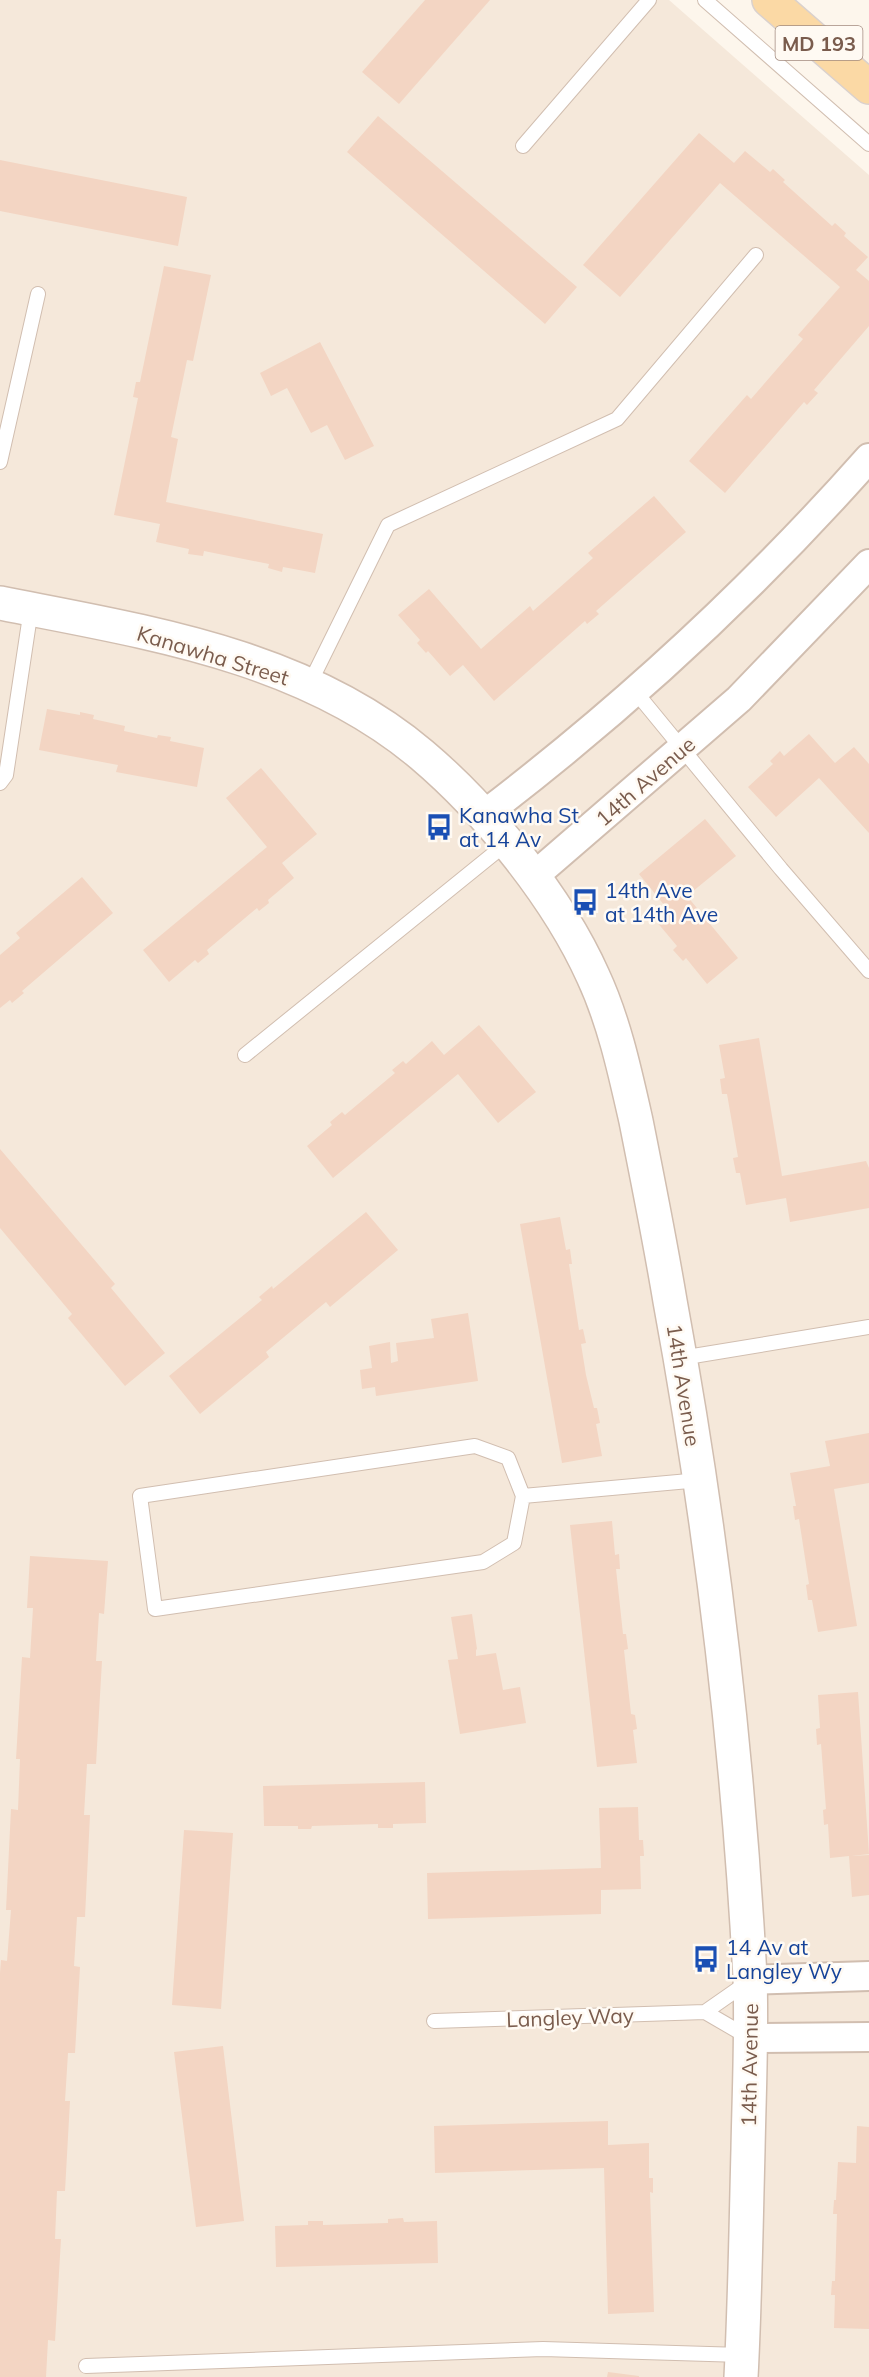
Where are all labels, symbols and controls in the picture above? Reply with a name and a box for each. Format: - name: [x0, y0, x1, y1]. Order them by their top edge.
- road number: MD 193: [776, 26, 862, 60]
- street label: Kanawha Street: [134, 620, 292, 690]
- street label: 14th Avenue: [590, 731, 700, 831]
- place label: Kanawha St at 14 Av: [459, 802, 579, 852]
- bus stop icon: Kanawha St at 14 Av: [424, 812, 454, 842]
- place label: 14th Ave at 14th Ave: [605, 877, 718, 927]
- bus stop icon: 14th Ave at 14th Ave: [570, 887, 600, 917]
- street label: 14th Avenue: [662, 1322, 706, 1448]
- place label: 14 Av at Langley Wy: [726, 1934, 842, 1984]
- bus stop icon: 14 Av at Langley Wy: [691, 1944, 721, 1974]
- street label: Langley Way: [506, 2002, 634, 2032]
- street label: 14th Avenue: [735, 2003, 763, 2127]

